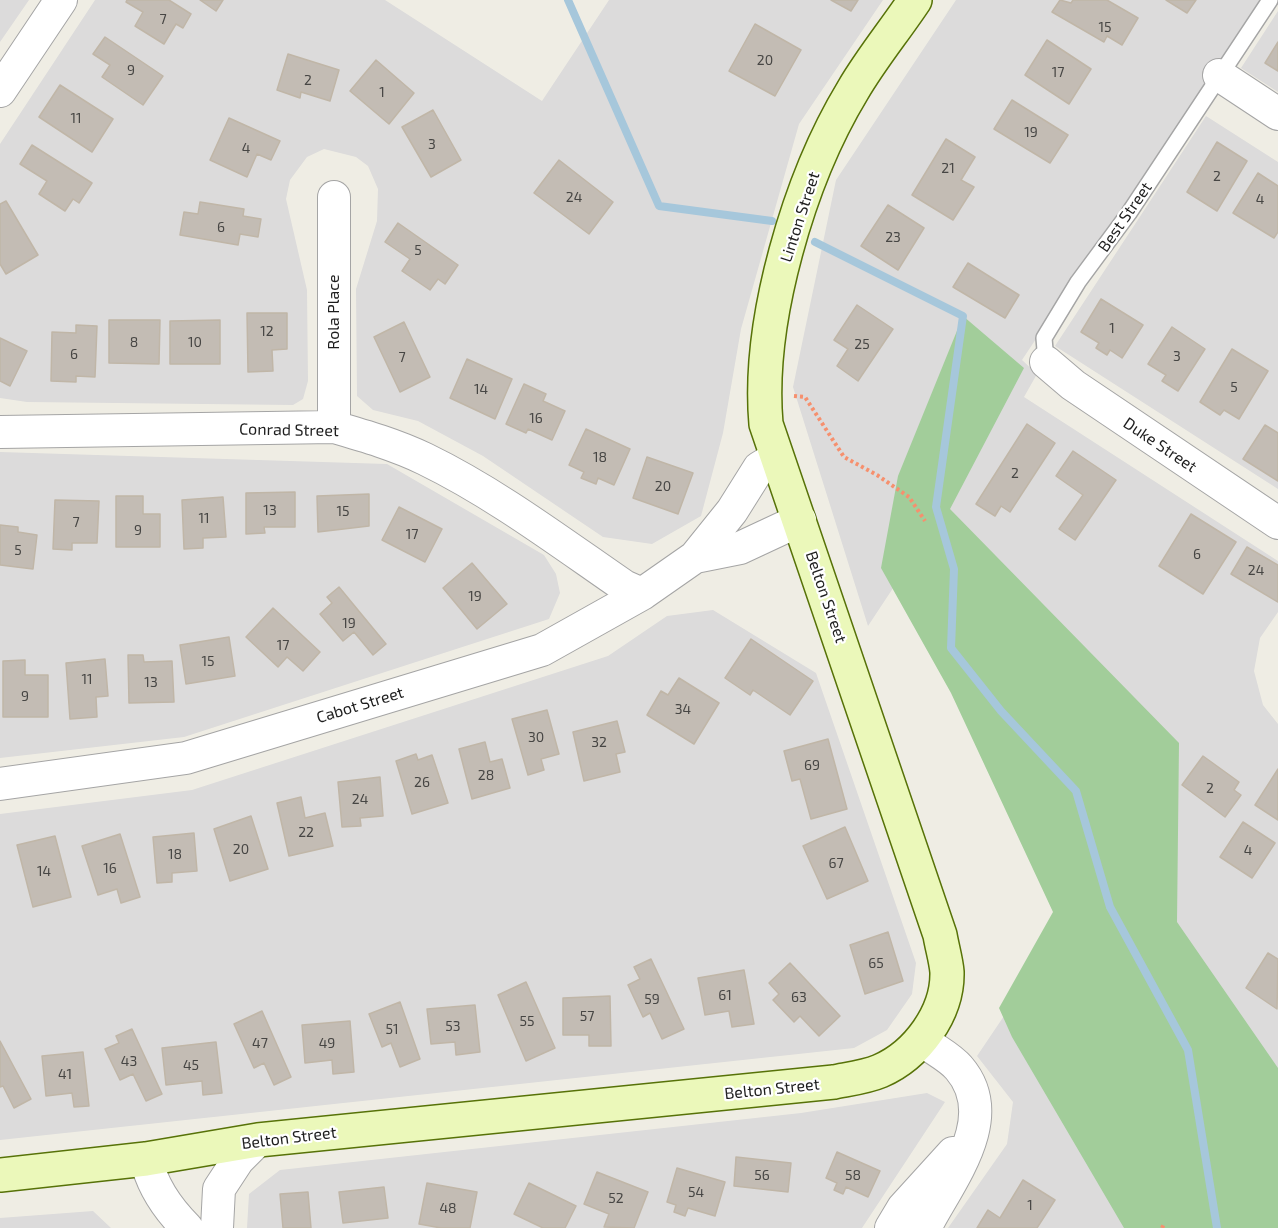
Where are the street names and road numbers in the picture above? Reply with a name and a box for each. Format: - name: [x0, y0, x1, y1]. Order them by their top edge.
- street label: Linton Street: [776, 169, 824, 265]
- street label: Best Street: [1094, 178, 1156, 256]
- street label: Rola Place: [324, 274, 344, 350]
- street label: Duke Street: [1120, 413, 1200, 477]
- street label: Conrad Street: [239, 420, 339, 440]
- street label: Belton Street: [801, 549, 851, 645]
- street label: Cabot Street: [314, 683, 406, 727]
- street label: Belton Street: [723, 1074, 821, 1104]
- street label: Belton Street: [240, 1123, 338, 1153]

